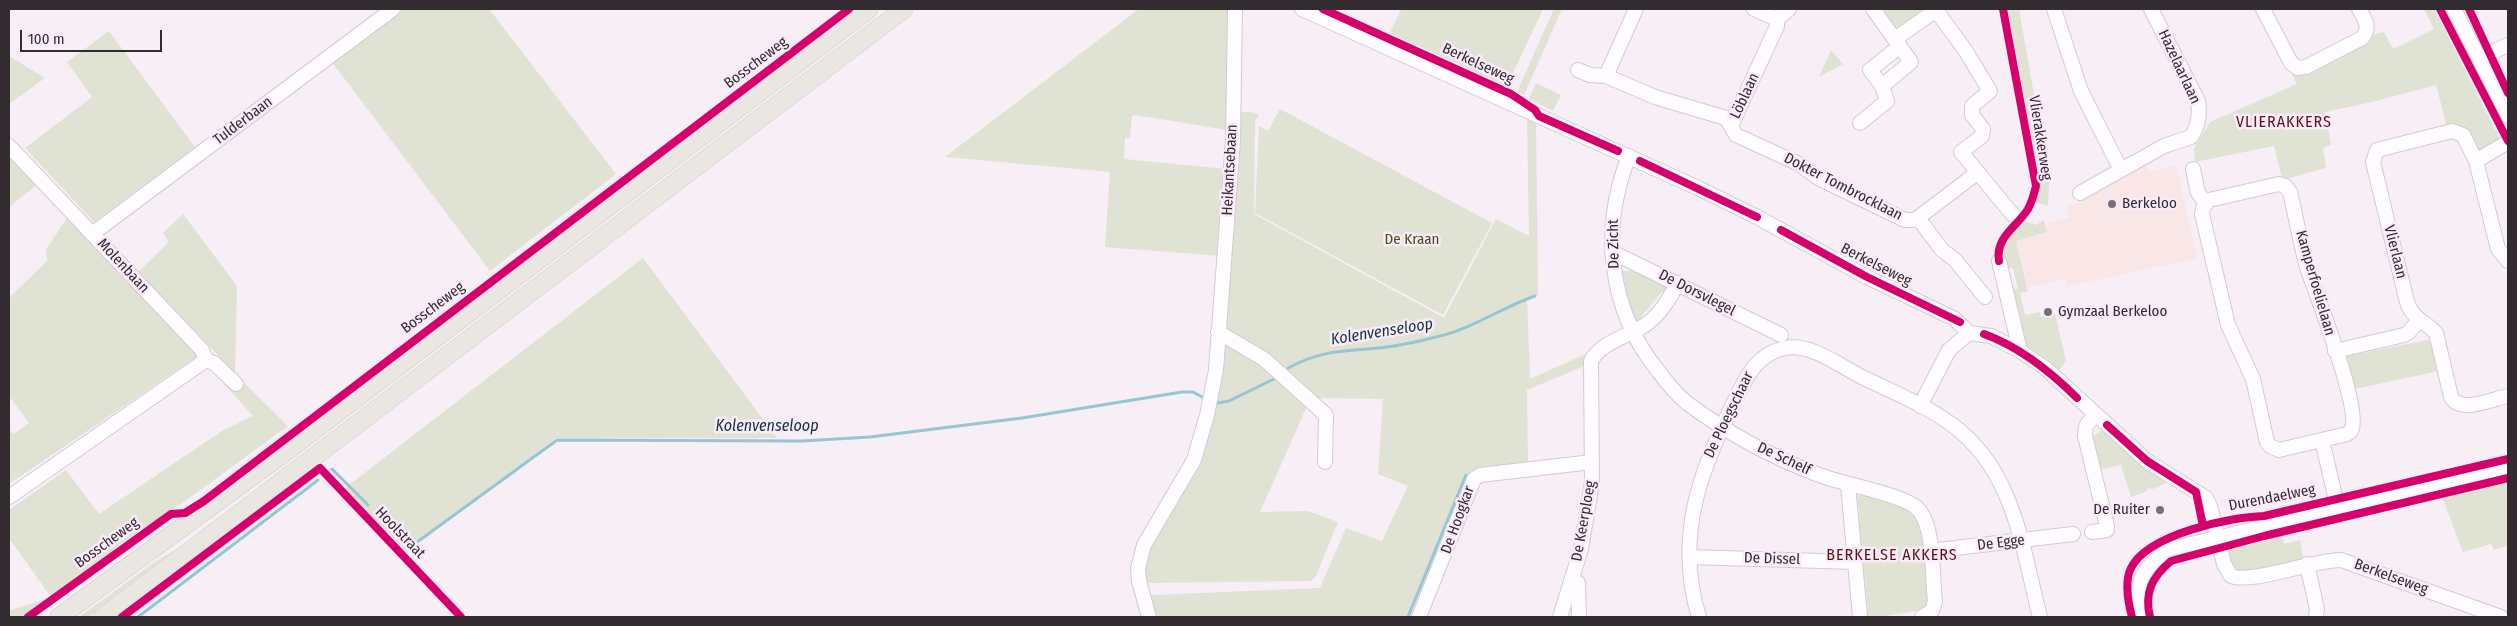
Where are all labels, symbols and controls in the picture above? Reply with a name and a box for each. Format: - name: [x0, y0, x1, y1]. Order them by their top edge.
- scale bar: [22, 20, 165, 52]
- street label: Hazelaarlaan: [2154, 27, 2204, 107]
- text: 100 m: [28, 30, 65, 48]
- street label: Bosscheweg: [721, 33, 791, 93]
- street label: Berkelseweg: [1439, 40, 1517, 88]
- street label: Löblaan: [1727, 70, 1763, 122]
- street label: Tulderbaan: [210, 93, 276, 149]
- street label: Vlierakkerweg: [2024, 94, 2056, 182]
- district label: VLIERAKKERS: [2235, 113, 2333, 133]
- street label: Heikantsebaan: [1219, 124, 1241, 216]
- street label: Dokter Tombrocklaan: [1781, 149, 1905, 225]
- place label: Berkeloo: [2122, 195, 2177, 213]
- marker: Berkeloo: [2106, 198, 2118, 210]
- street label: De Zicht: [1605, 219, 1623, 269]
- street label: Vlierlaan: [2380, 223, 2410, 281]
- street label: Kamperfoelielaan: [2291, 228, 2339, 338]
- park label: De Kraan: [1385, 231, 1439, 249]
- street label: Molenbaan: [93, 235, 153, 297]
- street label: Berkelseweg: [1838, 239, 1914, 291]
- street label: De Dorsvlegel: [1656, 266, 1738, 320]
- street label: Bosscheweg: [398, 278, 468, 338]
- place label: Gymzaal Berkeloo: [2058, 303, 2167, 321]
- marker: Gymzaal Berkeloo: [2042, 306, 2054, 318]
- water label: Kolenvenseloop: [1330, 314, 1434, 350]
- street label: De Ploegschaar: [1700, 369, 1758, 461]
- water label: Kolenvenseloop: [715, 417, 819, 437]
- street label: De Schelf: [1754, 439, 1814, 479]
- street label: De Keerploeg: [1568, 479, 1600, 563]
- street label: Durendaelweg: [2227, 481, 2317, 515]
- street label: De Hoogkar: [1437, 484, 1479, 556]
- place label: De Ruiter: [2093, 501, 2150, 519]
- street label: Hoolstraat: [371, 504, 429, 562]
- marker: De Ruiter: [2154, 504, 2166, 516]
- street label: Bosscheweg: [71, 514, 143, 572]
- street label: De Egge: [1976, 531, 2026, 555]
- district label: BERKELSE AKKERS: [1824, 546, 1960, 566]
- street label: De Dissel: [1744, 549, 1800, 569]
- street label: Berkelseweg: [2352, 555, 2430, 599]

